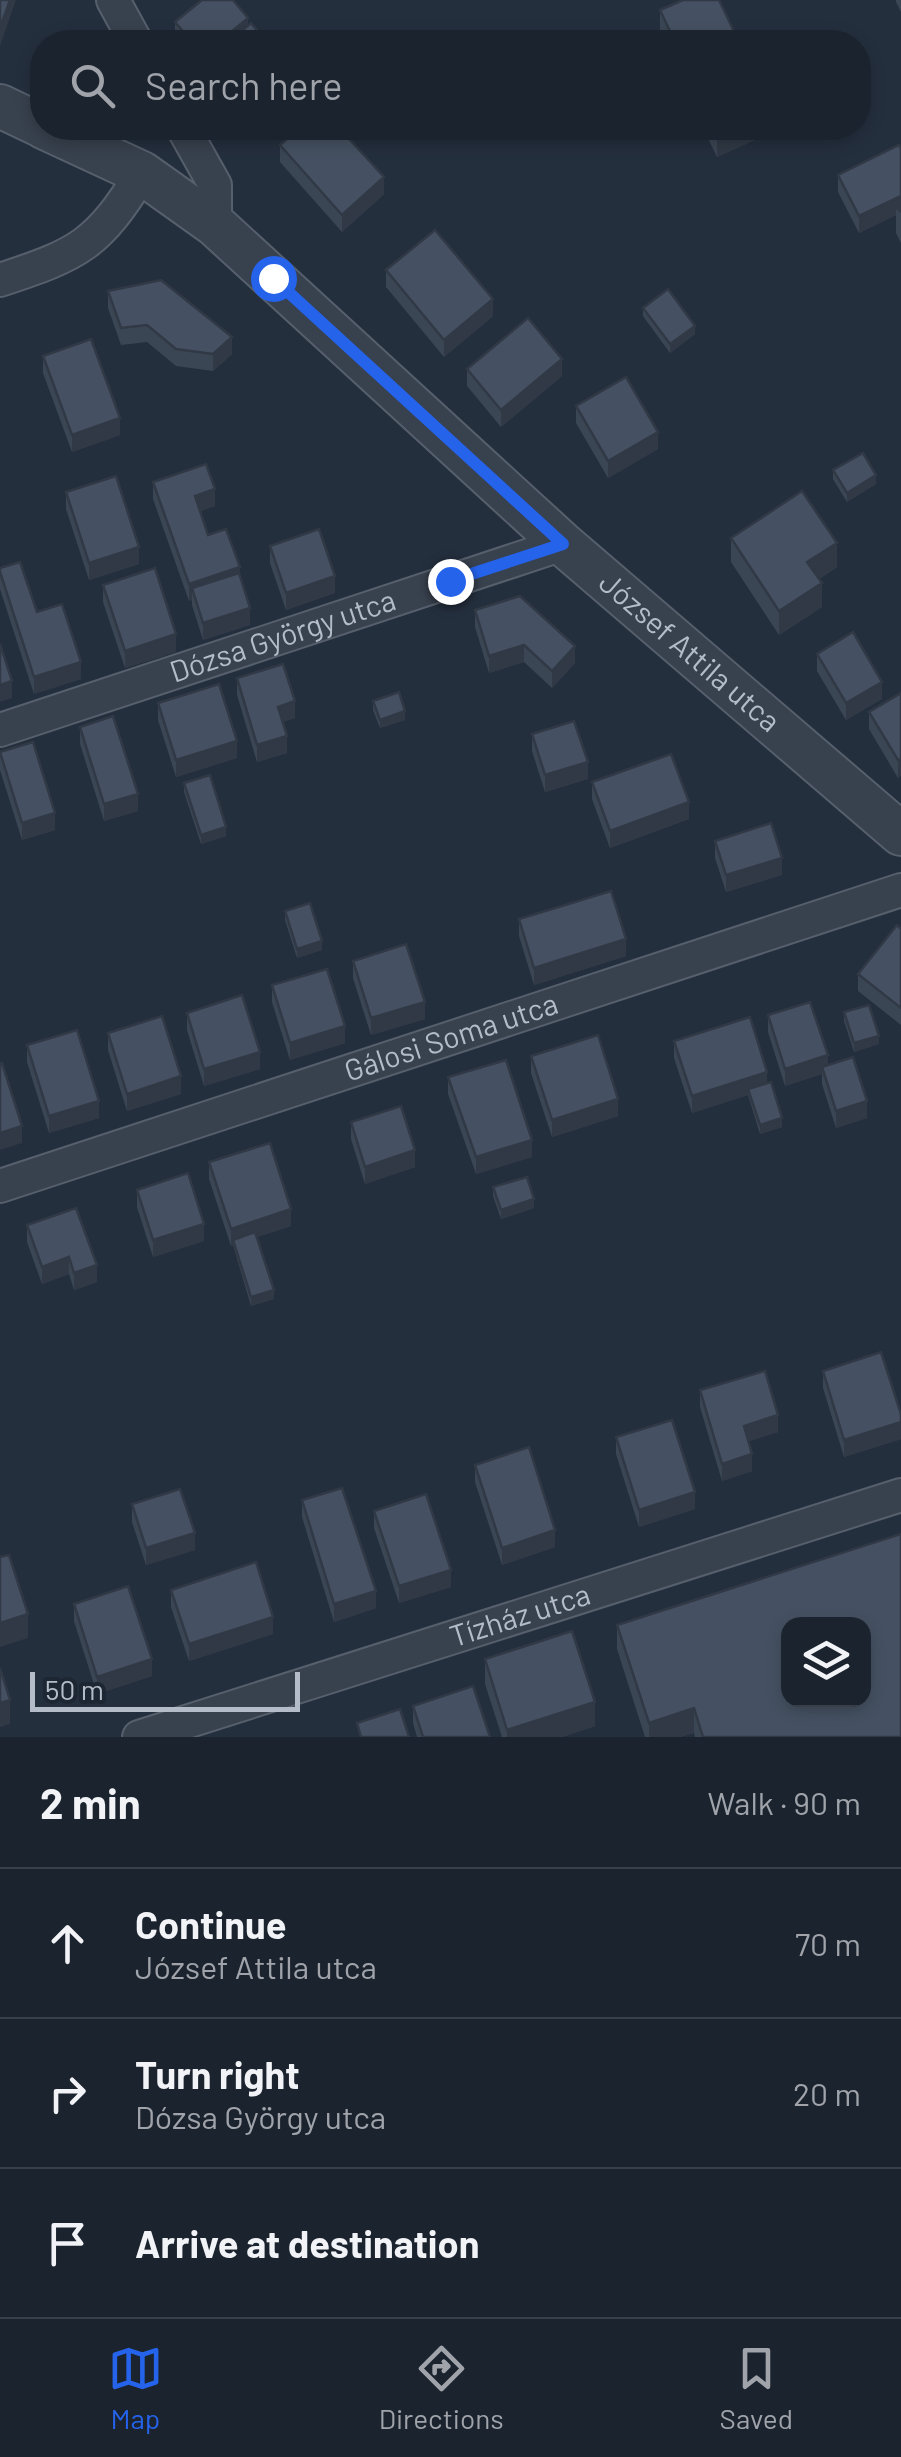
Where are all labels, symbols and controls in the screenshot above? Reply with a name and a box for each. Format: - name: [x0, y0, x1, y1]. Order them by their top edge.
- search box: [30, 30, 871, 140]
- icon: search: [65, 58, 120, 113]
- text: Search here: [145, 62, 343, 108]
- route start: [251, 256, 297, 302]
- route end: [428, 559, 474, 605]
- street label: József Attila utca: [593, 563, 788, 738]
- street label: Dózsa György utca: [165, 581, 400, 689]
- street label: Gálosi Soma utca: [339, 984, 562, 1088]
- street label: Tízház utca: [445, 1575, 594, 1653]
- map controls: [781, 1617, 871, 1707]
- button: layers: [781, 1617, 871, 1707]
- scale bar: [30, 1667, 300, 1712]
- text: 50 m: [45, 1672, 104, 1706]
- text: 2 min: [40, 1777, 141, 1827]
- text: Walk · 90 m: [708, 1783, 861, 1821]
- text: Continue: [135, 1901, 286, 1947]
- icon: ahead: [40, 1916, 95, 1971]
- text: 70 m: [795, 1924, 861, 1962]
- text: József Attila utca: [135, 1947, 377, 1985]
- text: Turn right: [135, 2051, 300, 2097]
- icon: right: [40, 2066, 95, 2121]
- text: 20 m: [793, 2074, 861, 2112]
- text: Dózsa György utca: [135, 2097, 386, 2135]
- icon: arrive: [40, 2216, 95, 2271]
- text: Arrive at destination: [135, 2220, 480, 2266]
- tab: Map: [108, 2341, 163, 2435]
- tab: Directions: [379, 2341, 504, 2435]
- tab: Saved: [720, 2341, 793, 2435]

